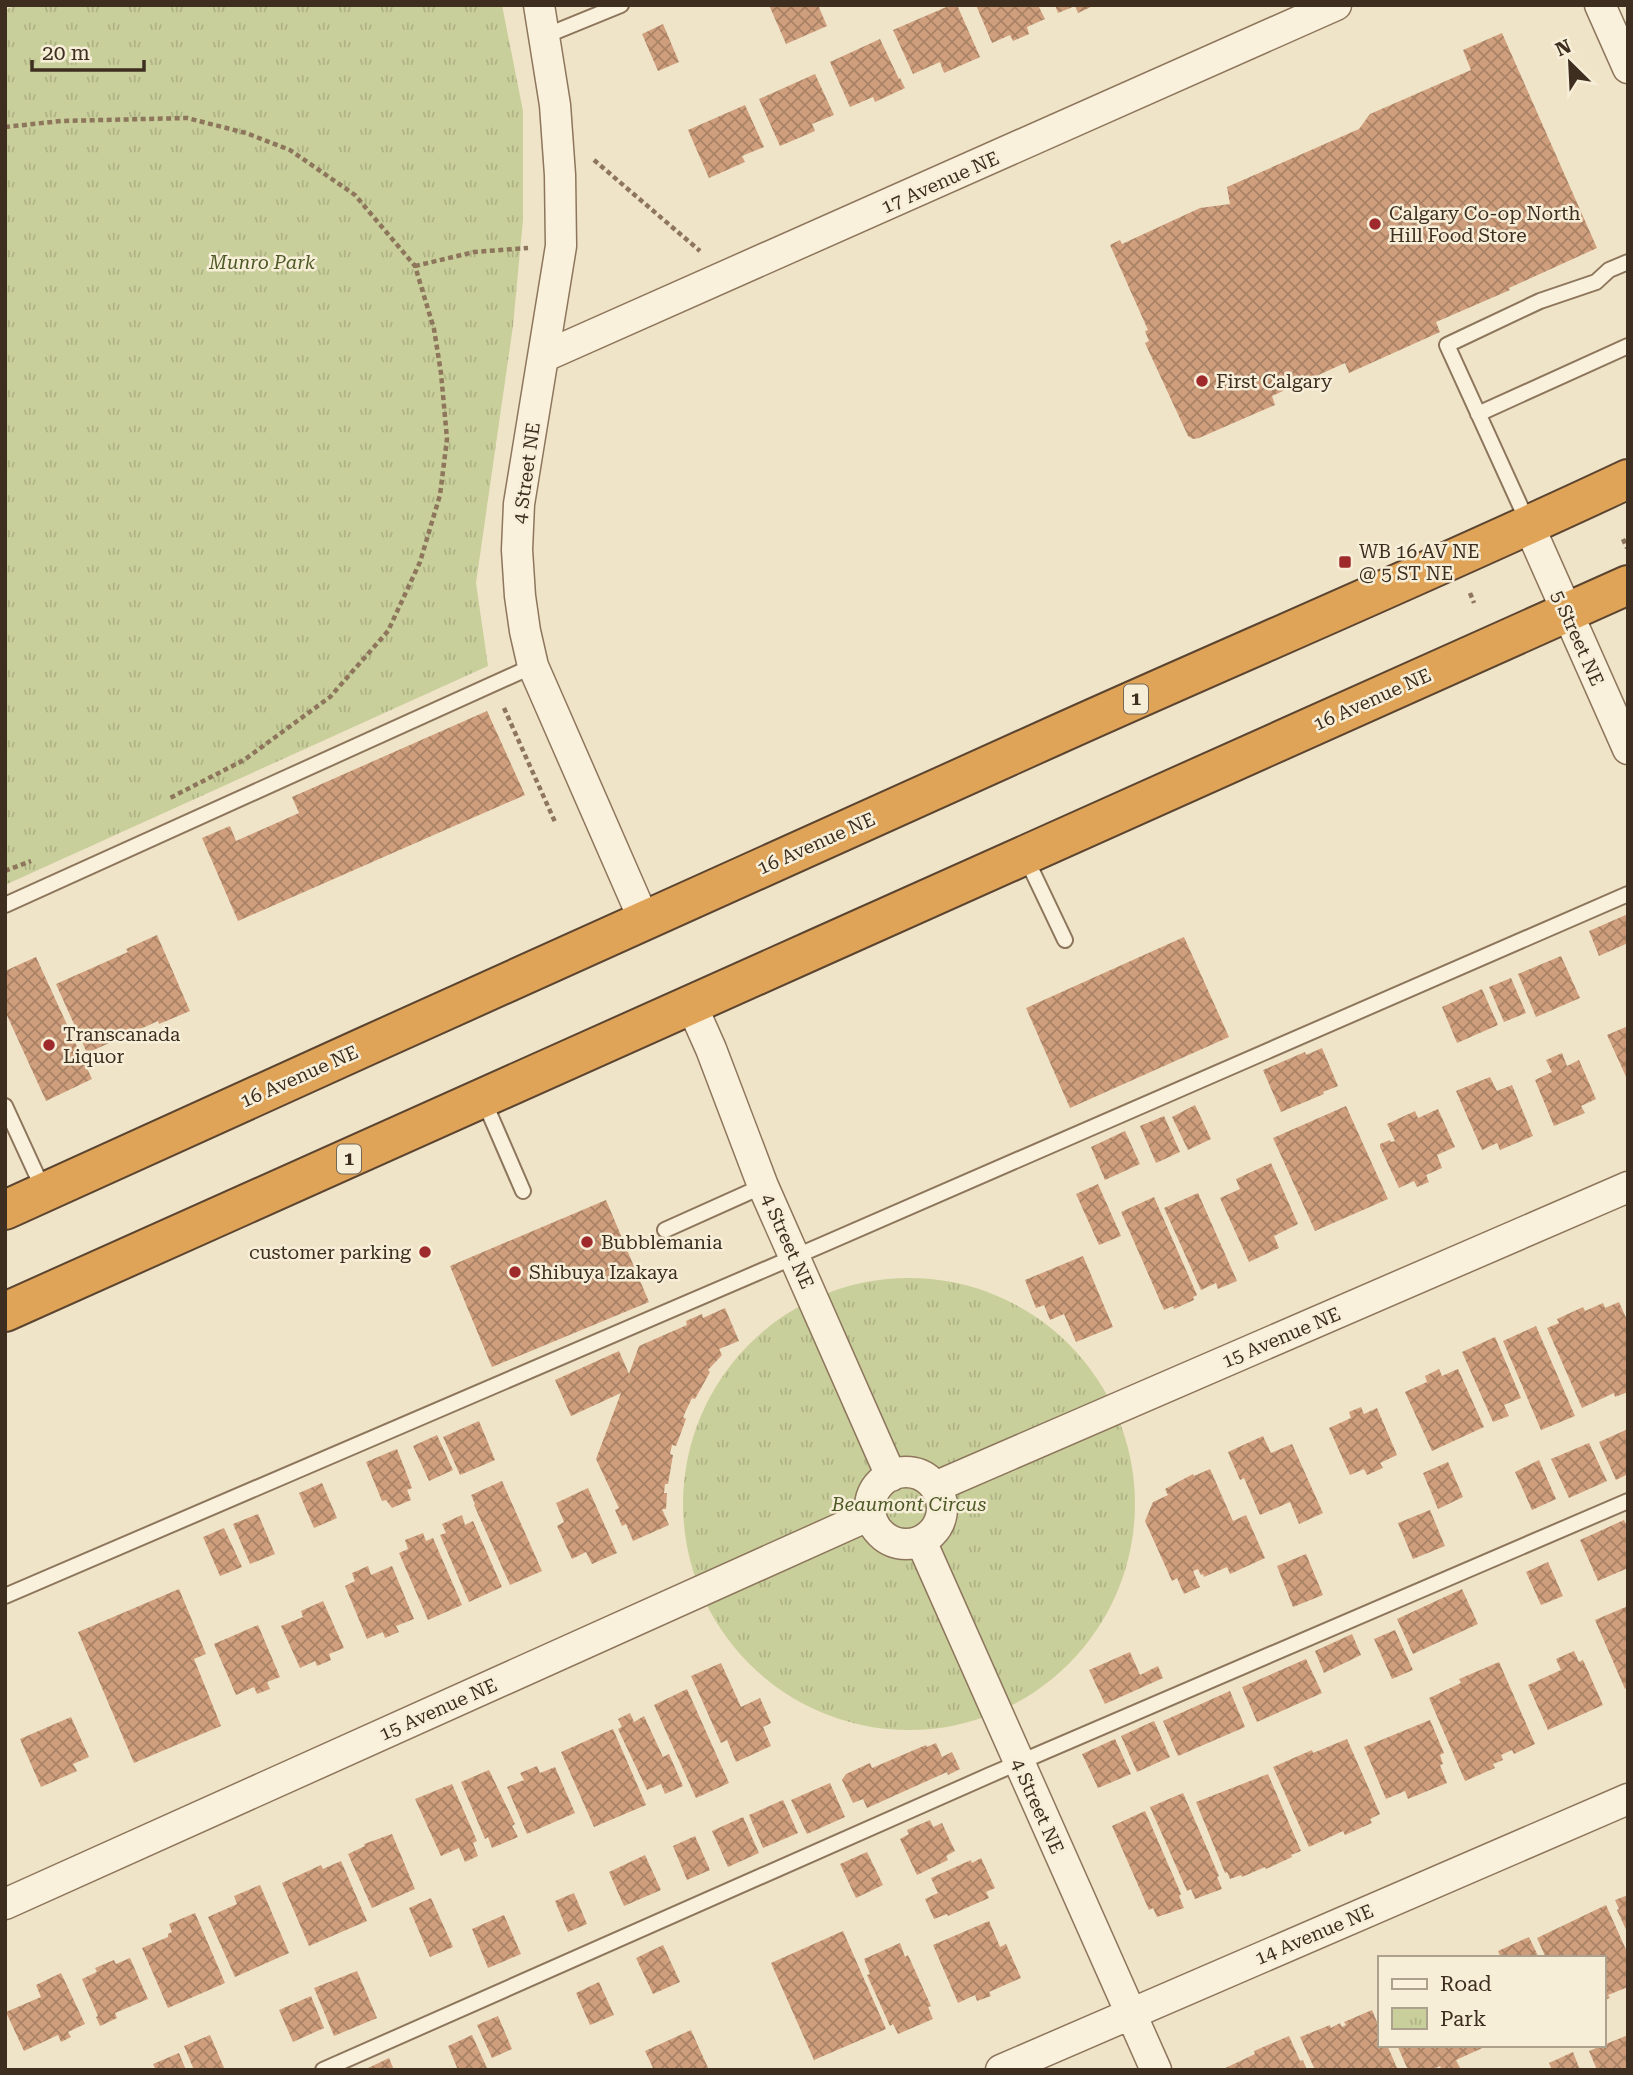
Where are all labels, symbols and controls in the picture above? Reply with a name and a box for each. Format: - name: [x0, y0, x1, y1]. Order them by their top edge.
- scale bar: [32, 28, 144, 72]
- north arrow: [1535, 28, 1605, 98]
- text: N: [1552, 34, 1575, 61]
- text: 20 m: [42, 41, 90, 65]
- street label: 17 Avenue NE: [878, 146, 1003, 219]
- place label: Calgary Co-op North Hill Food Store: [1389, 202, 1581, 247]
- marker: Calgary Co-op North Hill Food Store: [1367, 216, 1383, 232]
- park label: Munro Park: [208, 251, 316, 274]
- place label: First Calgary: [1216, 370, 1333, 393]
- marker: First Calgary: [1194, 373, 1210, 389]
- street label: 4 Street NE: [508, 421, 545, 525]
- place label: WB 16 AV NE @ 5 ST NE: [1359, 540, 1479, 585]
- marker: WB 16 AV NE @ 5 ST NE: [1337, 554, 1353, 570]
- street label: 5 Street NE: [1546, 587, 1609, 690]
- street label: 16 Avenue NE: [1310, 663, 1435, 736]
- road number: 1: [1124, 684, 1148, 714]
- street label: 16 Avenue NE: [754, 807, 879, 880]
- place label: Transcanada Liquor: [63, 1023, 181, 1068]
- marker: Transcanada Liquor: [41, 1037, 57, 1053]
- street label: 16 Avenue NE: [237, 1040, 362, 1113]
- road number: 1: [337, 1144, 361, 1174]
- street label: 4 Street NE: [756, 1190, 819, 1293]
- place label: Bubblemania: [601, 1231, 723, 1254]
- marker: Bubblemania: [579, 1234, 595, 1250]
- place label: customer parking: [249, 1241, 411, 1264]
- marker: customer parking: [417, 1244, 433, 1260]
- place label: Shibuya Izakaya: [529, 1261, 679, 1284]
- marker: Shibuya Izakaya: [507, 1264, 523, 1280]
- street label: 15 Avenue NE: [1219, 1302, 1344, 1373]
- park label: Beaumont Circus: [831, 1493, 986, 1516]
- street label: 15 Avenue NE: [376, 1673, 501, 1746]
- street label: 4 Street NE: [1006, 1755, 1069, 1858]
- street label: 14 Avenue NE: [1252, 1899, 1377, 1970]
- legend: [1378, 1956, 1605, 2047]
- text: Road: [1440, 1972, 1492, 1996]
- text: Park: [1440, 2007, 1486, 2031]

